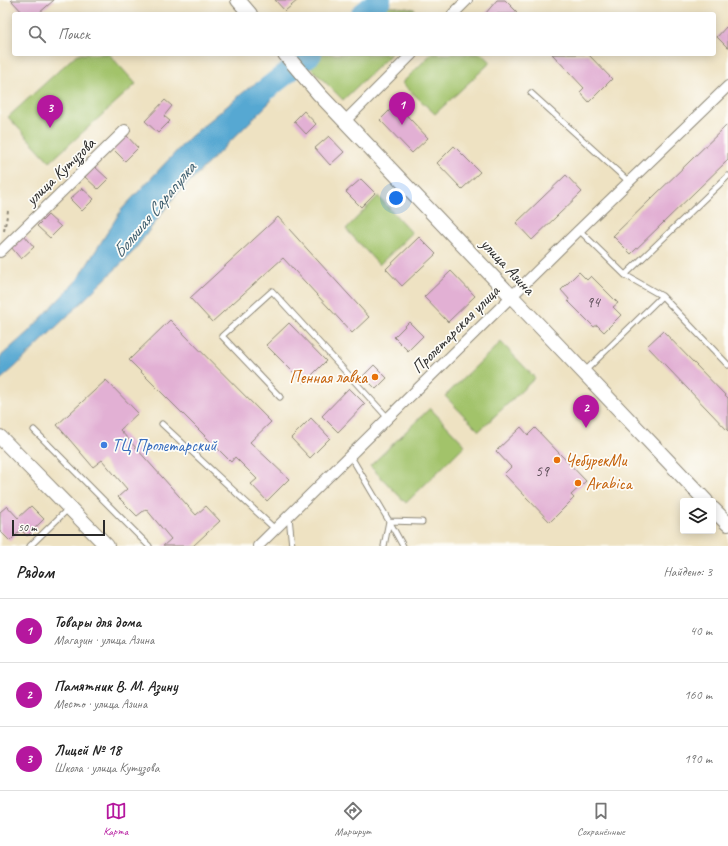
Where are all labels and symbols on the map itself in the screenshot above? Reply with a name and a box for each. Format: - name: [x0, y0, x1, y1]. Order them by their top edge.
- pin: 1: [389, 92, 415, 125]
- pin: 3: [37, 95, 63, 128]
- street label: улица Кутузова: [20, 132, 101, 211]
- water label: Большая Сарапулка: [108, 156, 202, 262]
- your location: [386, 188, 406, 208]
- street label: улица Азина: [475, 233, 540, 300]
- street label: Пролетарская улица: [407, 280, 505, 378]
- house number: 94: [586, 293, 601, 312]
- place label: Пенная лавка: [290, 367, 368, 388]
- marker: Пенная лавка: [370, 372, 380, 382]
- pin: 2: [573, 395, 599, 428]
- place label: ТЦ Пролетарский: [112, 435, 217, 456]
- marker: ТЦ Пролетарский: [99, 440, 109, 450]
- place label: ЧебурекМи: [565, 450, 628, 471]
- marker: ЧебурекМи: [552, 455, 562, 465]
- house number: 59: [535, 462, 550, 481]
- place label: Arabica: [586, 473, 634, 494]
- marker: Arabica: [573, 478, 583, 488]
- scale bar: [12, 518, 105, 537]

